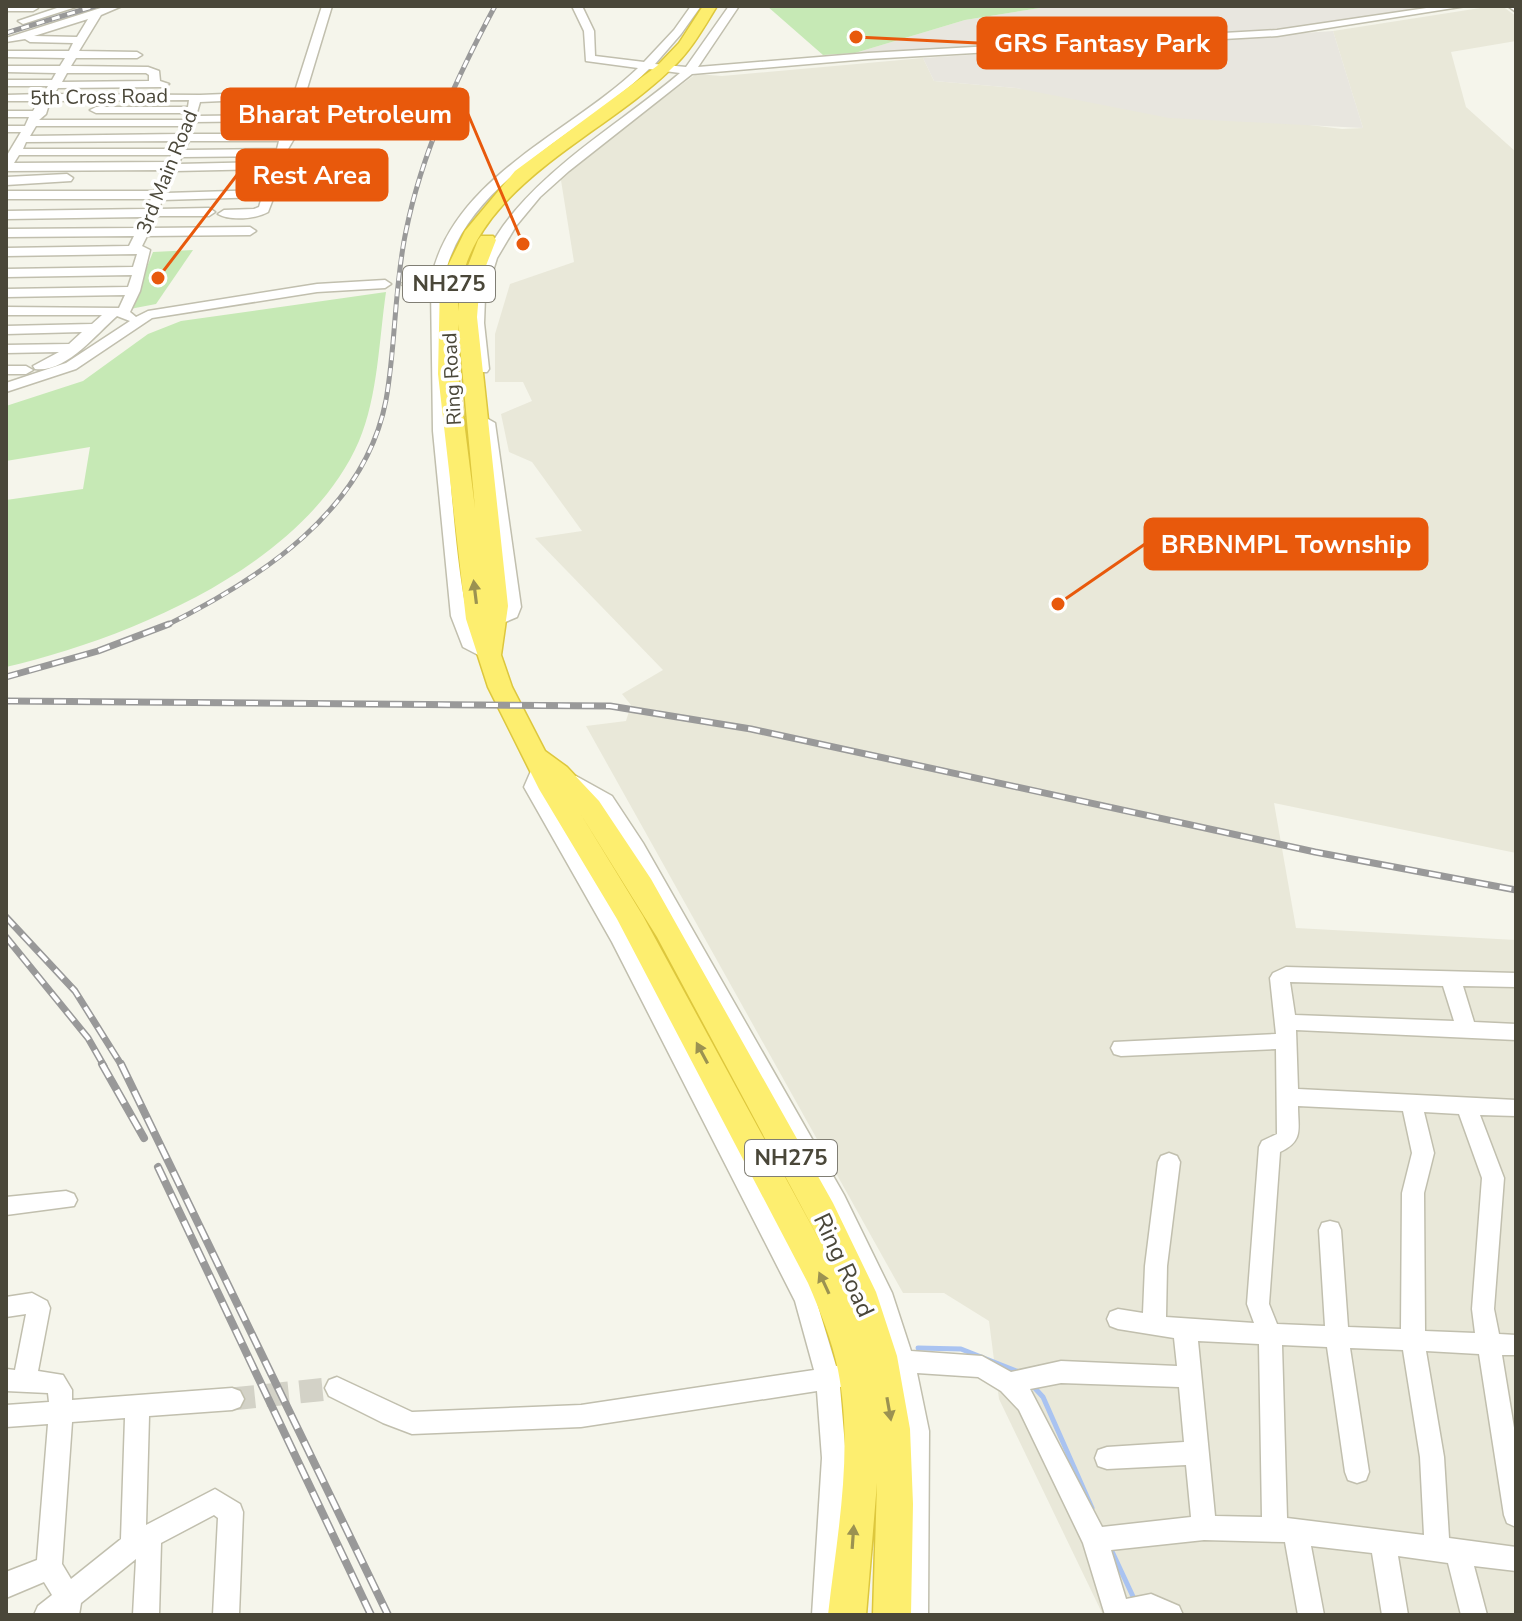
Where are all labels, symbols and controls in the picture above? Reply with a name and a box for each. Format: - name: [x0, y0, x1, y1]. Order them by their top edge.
- callout: GRS Fantasy Park: [978, 18, 1226, 68]
- text: GRS Fantasy Park: [994, 26, 1211, 61]
- street label: 5th Cross Road: [30, 82, 168, 112]
- callout: Bharat Petroleum: [222, 89, 468, 139]
- text: Bharat Petroleum: [238, 97, 452, 132]
- street label: 3rd Main Road: [130, 106, 204, 238]
- callout: Rest Area: [237, 150, 387, 200]
- text: Rest Area: [253, 158, 371, 193]
- road number: NH275: [403, 266, 495, 302]
- street label: Ring Road: [436, 332, 468, 426]
- callout: BRBNMPL Township: [1145, 519, 1427, 569]
- text: BRBNMPL Township: [1161, 527, 1411, 562]
- one-way arrow: [468, 579, 481, 604]
- one-way arrow: [696, 1042, 709, 1065]
- road number: NH275: [745, 1140, 837, 1176]
- street label: Ring Road: [806, 1208, 882, 1322]
- one-way arrow: [817, 1272, 831, 1295]
- one-way arrow: [884, 1396, 896, 1421]
- one-way arrow: [847, 1524, 860, 1549]

